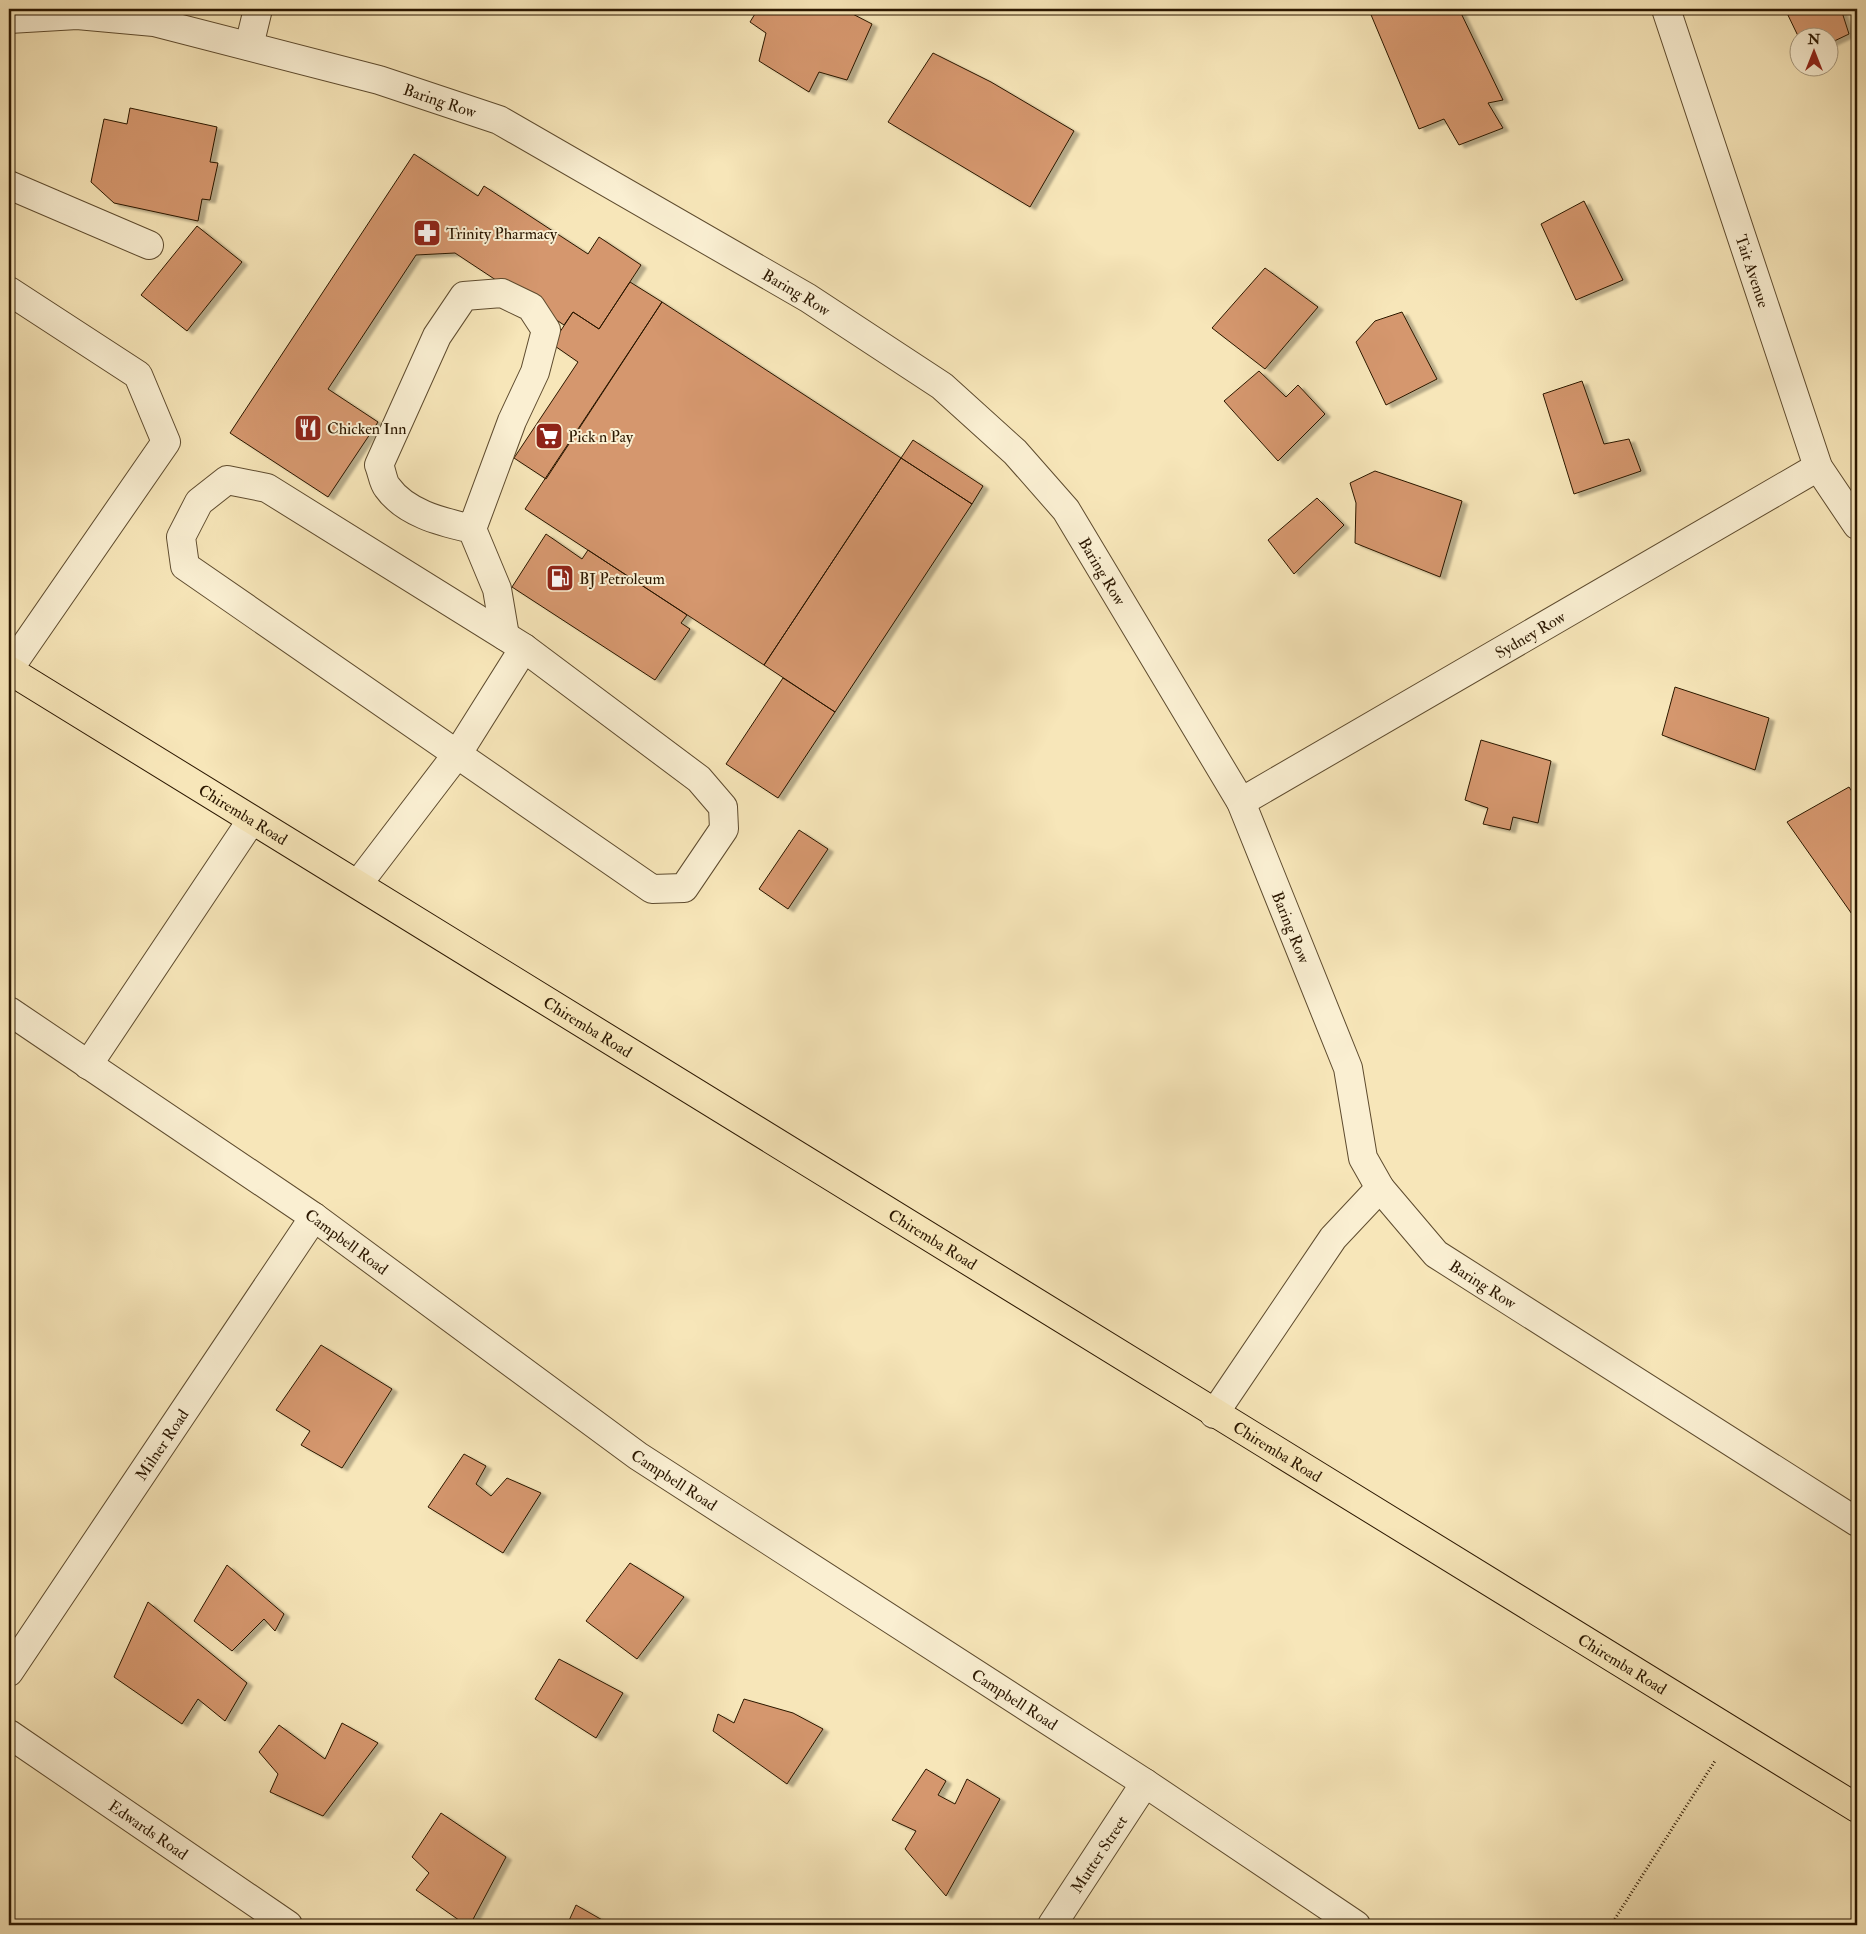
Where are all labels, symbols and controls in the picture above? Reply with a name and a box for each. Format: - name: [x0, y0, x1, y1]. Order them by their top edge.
- north arrow: [1788, 28, 1838, 78]
- text: N: [1807, 31, 1821, 48]
- street label: Baring Row: [401, 80, 480, 123]
- pharmacy icon: Trinity Pharmacy: [412, 218, 442, 248]
- place label: Trinity Pharmacy: [446, 224, 558, 244]
- street label: Tait Avenue: [1731, 232, 1774, 311]
- street label: Baring Row: [759, 265, 835, 321]
- restaurant icon: Chicken Inn: [293, 413, 323, 443]
- place label: Chicken Inn: [327, 419, 406, 439]
- supermarket icon: Pick n Pay: [534, 421, 564, 451]
- place label: Pick n Pay: [568, 427, 634, 447]
- street label: Baring Row: [1074, 534, 1130, 610]
- fuel station icon: BJ Petroleum: [545, 563, 575, 593]
- place label: BJ Petroleum: [579, 569, 666, 590]
- street label: Sydney Row: [1492, 606, 1570, 663]
- street label: Chiremba Road: [195, 780, 291, 850]
- street label: Baring Row: [1267, 889, 1314, 967]
- street label: Chiremba Road: [539, 993, 636, 1062]
- street label: Campbell Road: [301, 1205, 392, 1279]
- street label: Chiremba Road: [884, 1205, 981, 1275]
- street label: Baring Row: [1445, 1256, 1521, 1314]
- street label: Milner Road: [131, 1405, 193, 1484]
- street label: Chiremba Road: [1229, 1417, 1325, 1487]
- street label: Campbell Road: [627, 1445, 721, 1515]
- street label: Chiremba Road: [1574, 1630, 1670, 1699]
- street label: Campbell Road: [968, 1665, 1061, 1735]
- street label: Edwards Road: [104, 1796, 192, 1865]
- street label: Mutter Street: [1067, 1812, 1132, 1897]

